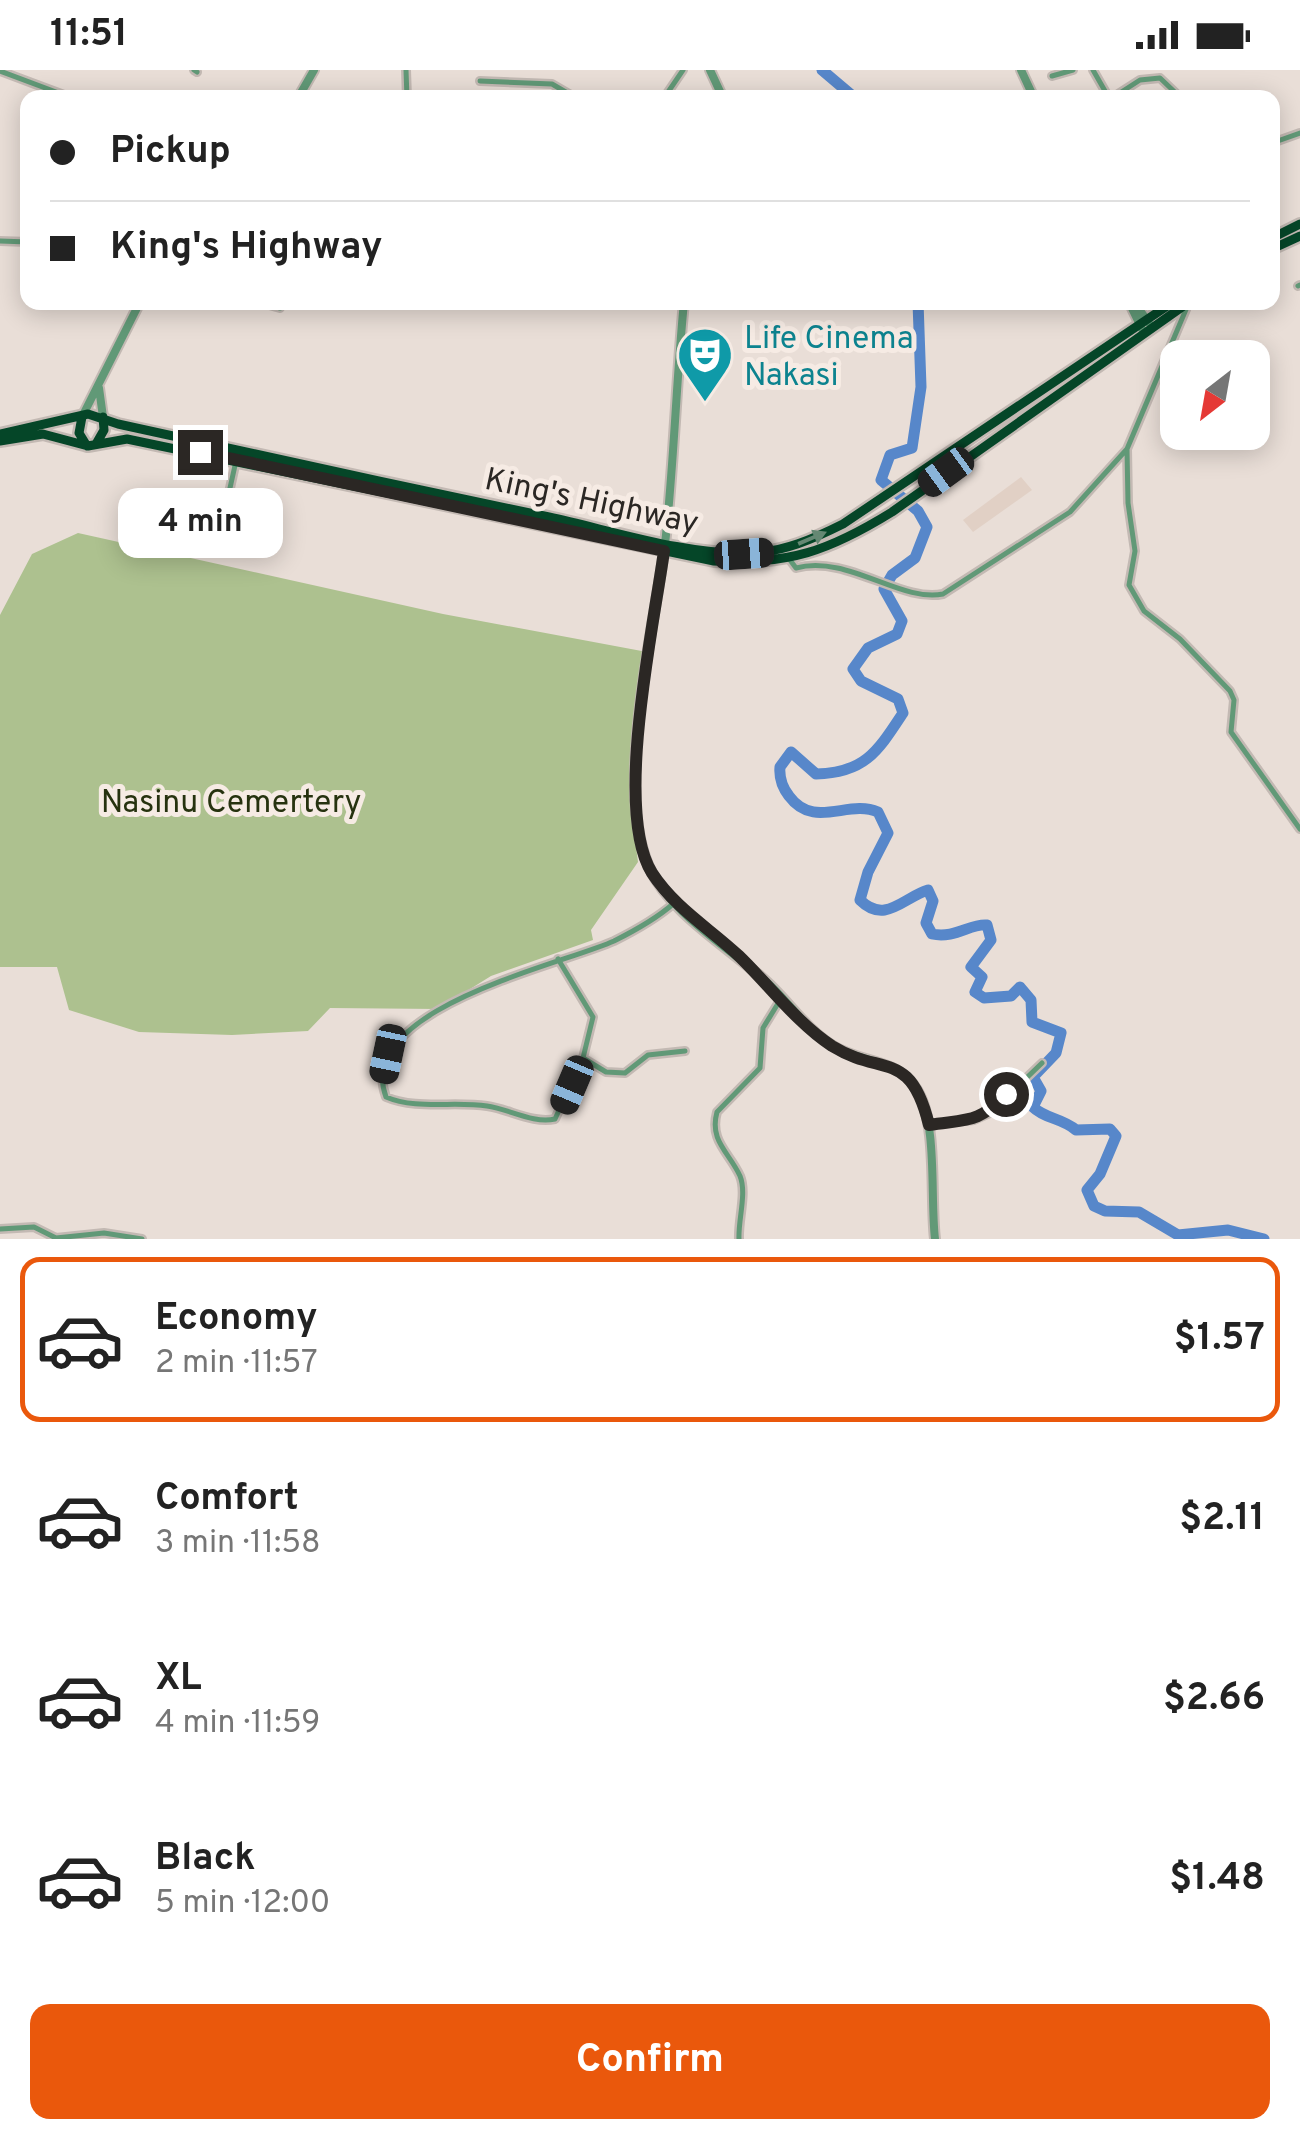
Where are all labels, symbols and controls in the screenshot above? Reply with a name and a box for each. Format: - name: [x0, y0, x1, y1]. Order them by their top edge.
- text: 11:51: [50, 11, 128, 60]
- text: Pickup: [110, 128, 231, 177]
- text: King's Highway: [110, 224, 383, 273]
- place label: Life Cinema Nakasi: [744, 320, 914, 397]
- theatre icon: Life Cinema Nakasi: [675, 325, 735, 404]
- north arrow: [1160, 340, 1270, 450]
- map controls: [1160, 340, 1270, 450]
- route end: [178, 430, 223, 475]
- car: [913, 442, 979, 502]
- street label: King's Highway: [481, 461, 702, 545]
- callout: 4 min: [118, 487, 282, 557]
- text: 4 min: [158, 503, 243, 543]
- one-way arrow: [797, 530, 827, 546]
- car: [713, 537, 775, 571]
- park label: Nasinu Cemertery: [101, 784, 361, 824]
- car: [367, 1022, 409, 1086]
- car: [546, 1052, 598, 1118]
- route start: [984, 1072, 1029, 1117]
- icon: car: [35, 1295, 125, 1385]
- text: Economy: [155, 1295, 317, 1344]
- text: $1.57: [1174, 1315, 1265, 1364]
- text: 2 min · 11:57: [155, 1344, 318, 1384]
- icon: car: [35, 1475, 125, 1565]
- text: Comfort: [155, 1475, 299, 1524]
- text: $2.11: [1179, 1495, 1265, 1544]
- text: 3 min · 11:58: [155, 1524, 321, 1564]
- icon: car: [35, 1655, 125, 1745]
- text: XL: [155, 1655, 202, 1704]
- text: $2.66: [1163, 1675, 1265, 1724]
- text: 4 min · 11:59: [155, 1704, 320, 1744]
- icon: car: [35, 1835, 125, 1925]
- text: Black: [155, 1835, 255, 1884]
- text: $1.48: [1169, 1855, 1265, 1904]
- text: 5 min · 12:00: [155, 1884, 330, 1924]
- button: Confirm: [30, 2004, 1270, 2119]

